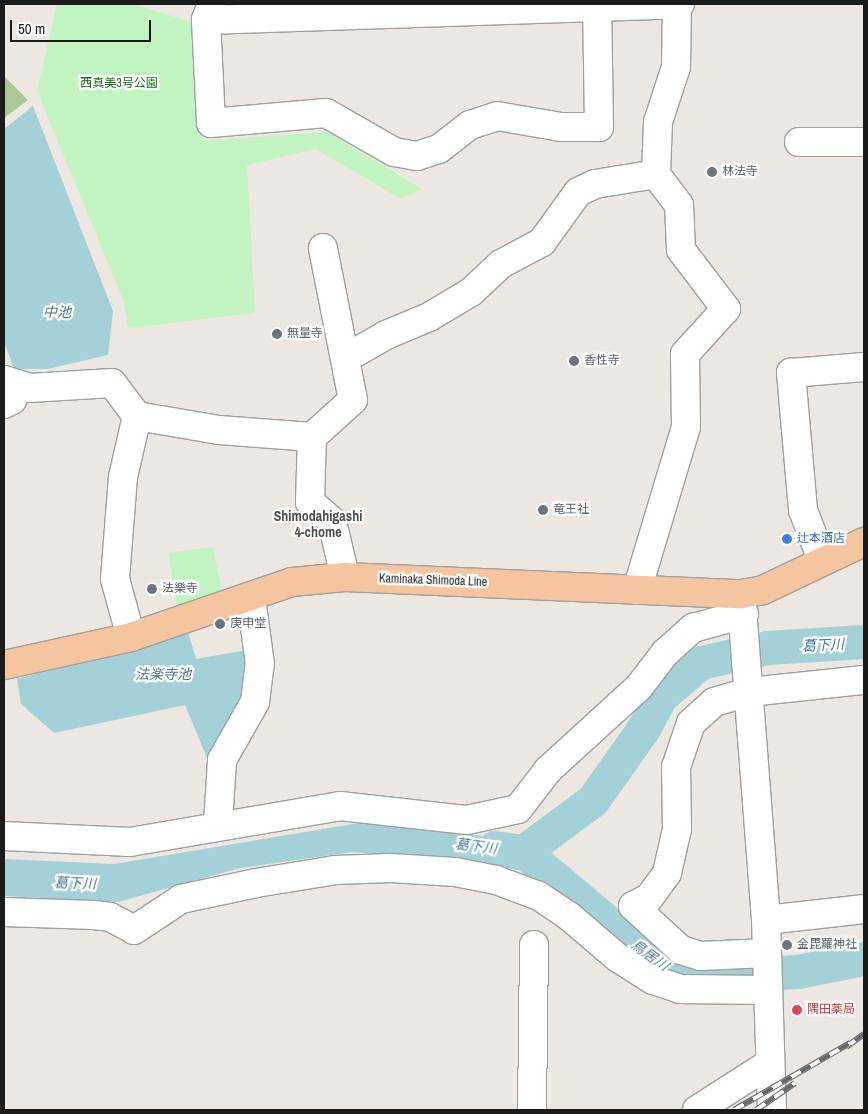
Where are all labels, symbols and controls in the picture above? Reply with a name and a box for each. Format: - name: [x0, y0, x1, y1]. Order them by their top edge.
- scale bar: [12, 10, 154, 42]
- text: 50 m: [18, 18, 45, 39]
- park label: 西真美3号公園: [80, 77, 158, 91]
- place label: 林法寺: [722, 165, 758, 179]
- marker: 林法寺: [706, 166, 718, 178]
- water label: 中池: [43, 304, 71, 320]
- place label: 無量寺: [287, 327, 323, 341]
- marker: 無量寺: [271, 328, 283, 340]
- place label: 香性寺: [584, 354, 620, 368]
- marker: 香性寺: [568, 355, 580, 367]
- place label: 竜王社: [553, 503, 589, 517]
- marker: 竜王社: [537, 504, 549, 516]
- district label: Shimodahigashi 4-chome: [274, 508, 362, 540]
- place label: 辻本酒店: [797, 532, 845, 546]
- marker: 辻本酒店: [781, 533, 793, 545]
- street label: Kaminaka Shimoda Line: [379, 572, 487, 590]
- place label: 法樂寺: [162, 582, 198, 596]
- marker: 法樂寺: [146, 583, 158, 595]
- place label: 庚申堂: [230, 617, 266, 631]
- marker: 庚申堂: [214, 618, 226, 630]
- water label: 葛下川: [802, 636, 844, 654]
- water label: 法楽寺池: [135, 666, 191, 682]
- water label: 葛下川: [454, 835, 498, 857]
- water label: 葛下川: [54, 874, 96, 892]
- water label: 鳥居川: [628, 936, 672, 974]
- place label: 金毘羅神社: [797, 938, 857, 952]
- marker: 金毘羅神社: [781, 939, 793, 951]
- place label: 隅田薬局: [807, 1003, 855, 1017]
- marker: 隅田薬局: [791, 1004, 803, 1016]

